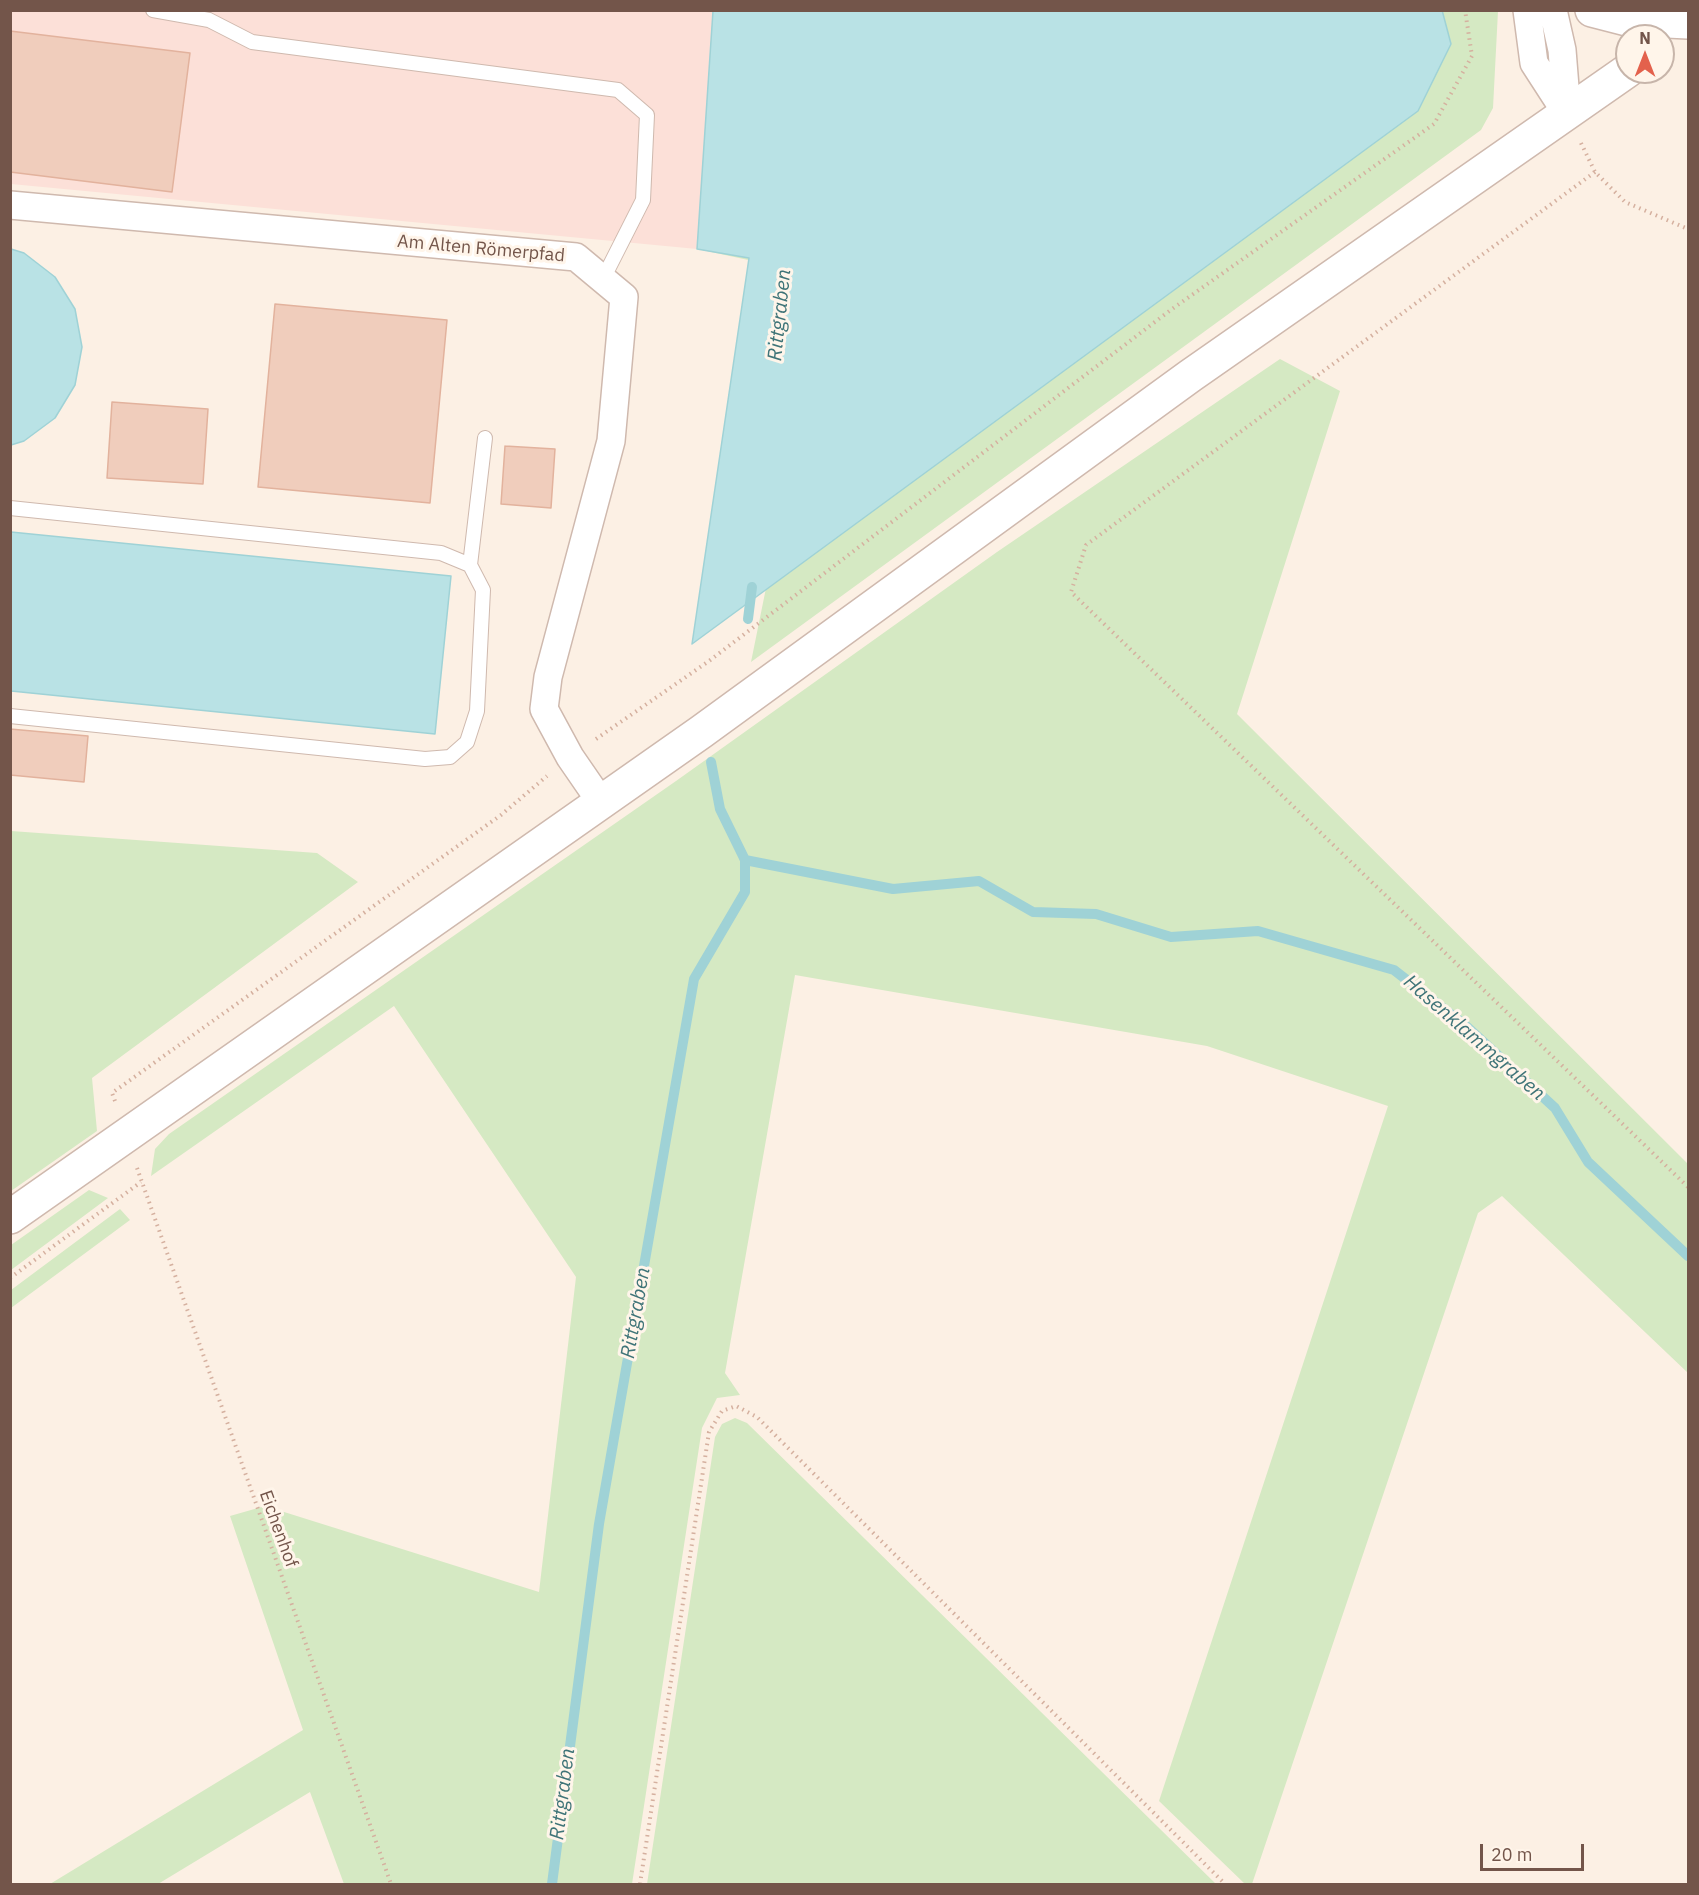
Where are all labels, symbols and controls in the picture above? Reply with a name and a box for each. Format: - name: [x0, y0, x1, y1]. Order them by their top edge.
- north arrow: [1615, 24, 1675, 84]
- text: N: [1639, 28, 1651, 48]
- street label: Am Alten Römerpfad: [396, 231, 566, 267]
- water label: Rittgraben: [763, 268, 797, 362]
- water label: Hasenklammgraben: [1398, 970, 1550, 1106]
- water label: Rittgraben: [616, 1266, 656, 1360]
- street label: Eichenhof: [254, 1488, 302, 1570]
- water label: Rittgraben: [545, 1747, 581, 1841]
- scale bar: [1483, 1832, 1586, 1870]
- text: 20 m: [1491, 1843, 1533, 1866]

